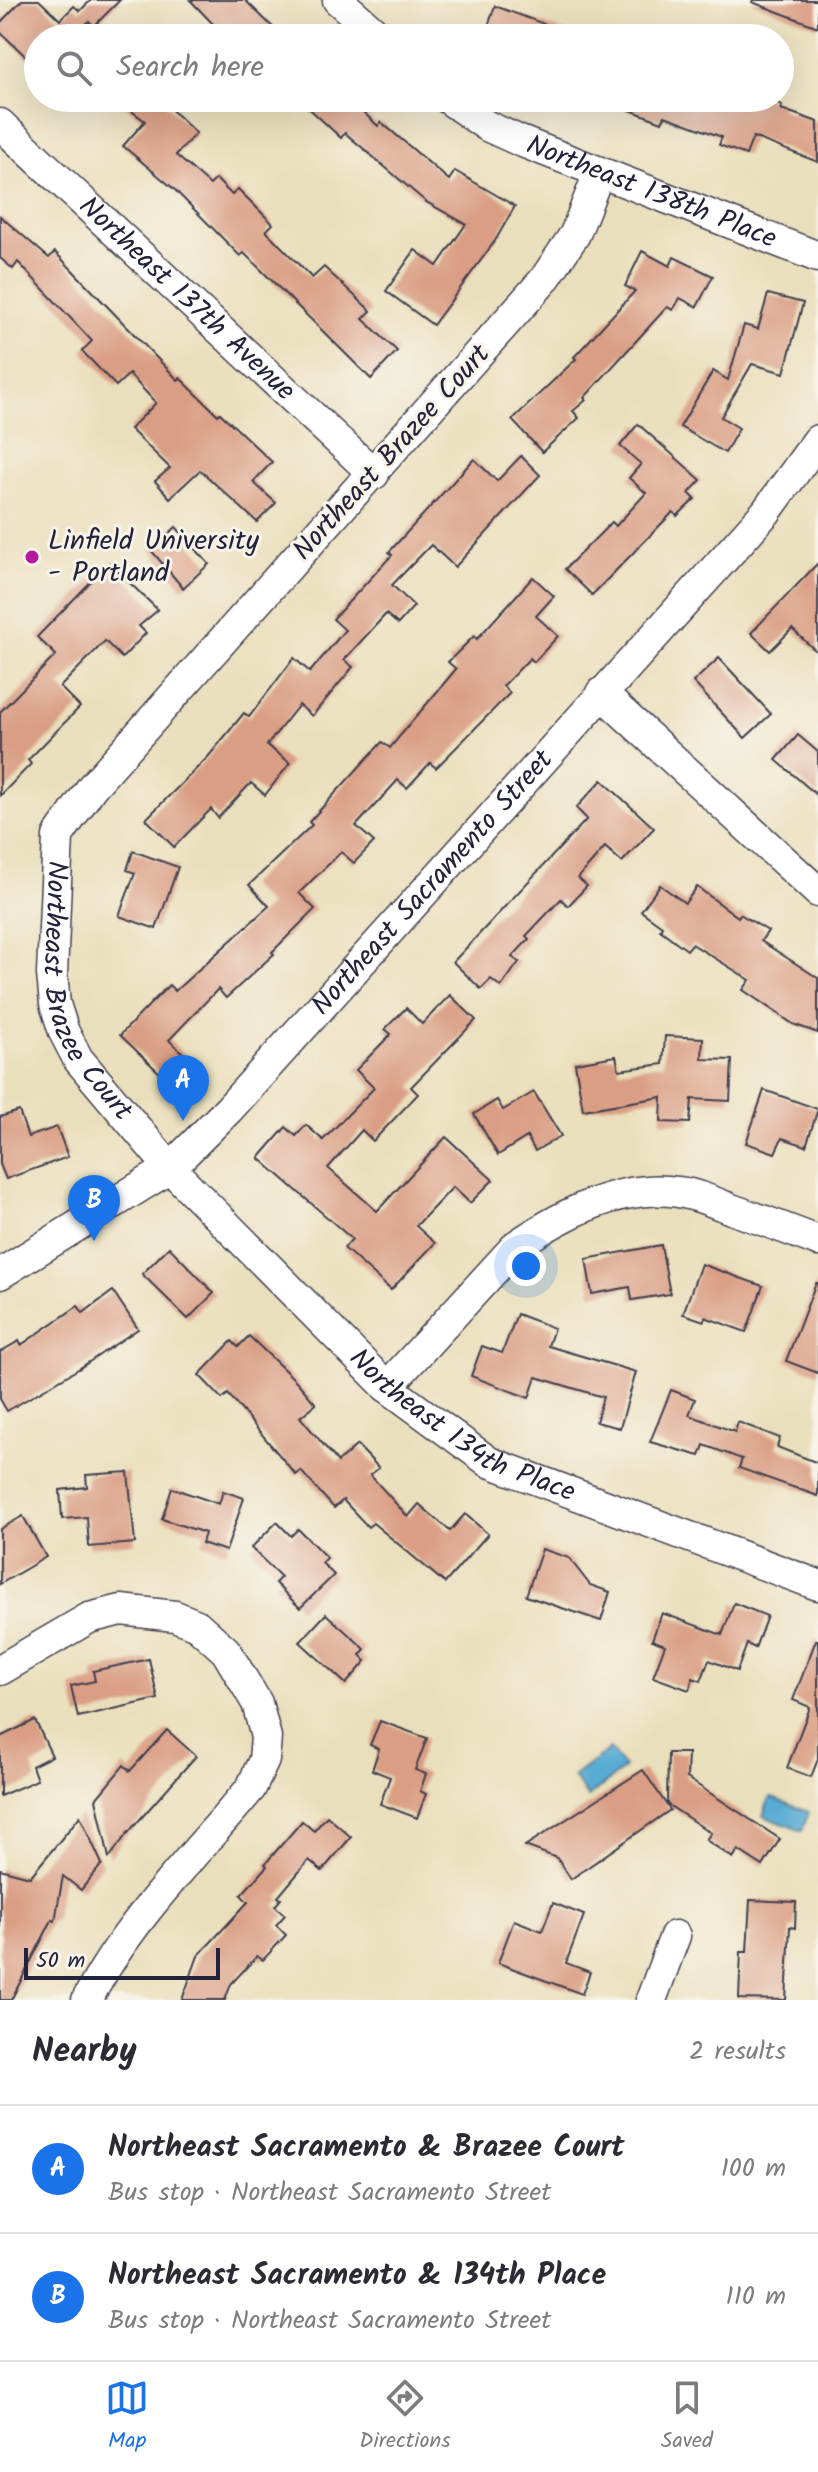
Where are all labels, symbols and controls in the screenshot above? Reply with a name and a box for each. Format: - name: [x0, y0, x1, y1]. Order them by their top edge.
- search box: [24, 24, 794, 112]
- text: Search here: [116, 44, 264, 92]
- icon: search: [52, 46, 96, 90]
- street label: Northeast 138th Place: [519, 123, 784, 261]
- street label: Northeast 137th Avenue: [68, 186, 306, 413]
- street label: Northeast Brazee Court: [282, 334, 503, 572]
- place label: Linfield University - Portland: [48, 519, 260, 596]
- marker: Linfield University - Portland: [23, 548, 41, 566]
- street label: Northeast Sacramento Street: [300, 739, 565, 1026]
- street label: Northeast Brazee Court: [29, 860, 145, 1132]
- pin: A: [157, 1055, 209, 1121]
- pin: B: [68, 1175, 120, 1241]
- your location: [506, 1246, 546, 1286]
- street label: Northeast 134th Place: [338, 1338, 582, 1515]
- scale bar: [24, 1944, 220, 1980]
- text: 50 m: [36, 1944, 85, 1979]
- text: Nearby: [32, 2025, 137, 2079]
- text: 2 results: [689, 2031, 786, 2073]
- text: Northeast Sacramento & Brazee Court: [108, 2124, 625, 2172]
- text: A: [50, 2148, 66, 2190]
- text: 100 m: [721, 2148, 786, 2190]
- text: Bus stop · Northeast Sacramento Street: [108, 2172, 551, 2214]
- text: Northeast Sacramento & 134th Place: [108, 2252, 606, 2300]
- text: B: [50, 2276, 66, 2318]
- text: 110 m: [726, 2276, 786, 2318]
- text: Bus stop · Northeast Sacramento Street: [108, 2300, 551, 2342]
- tab: Map: [105, 2376, 149, 2459]
- tab: Directions: [359, 2376, 451, 2459]
- tab: Saved: [661, 2376, 713, 2459]

